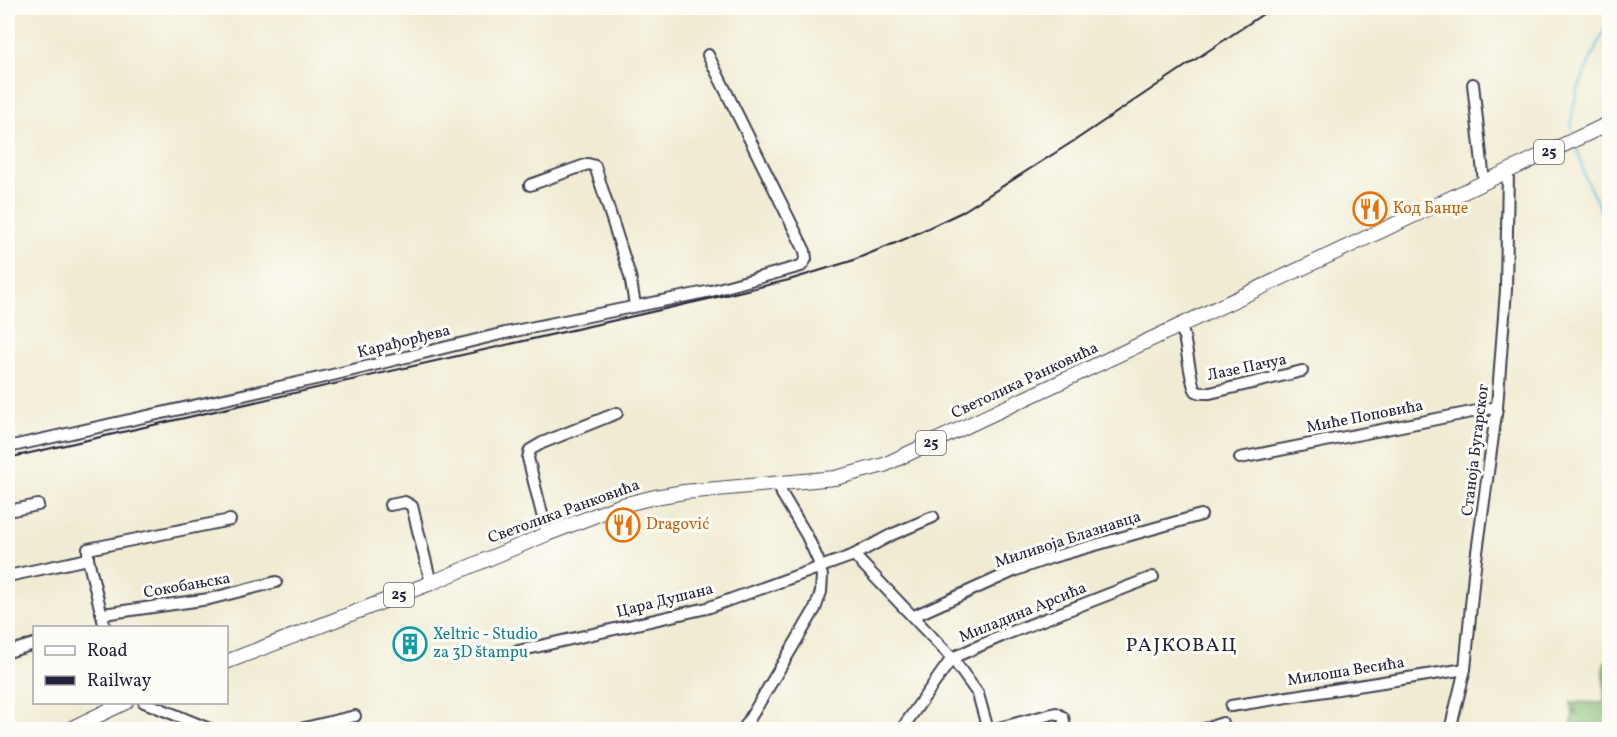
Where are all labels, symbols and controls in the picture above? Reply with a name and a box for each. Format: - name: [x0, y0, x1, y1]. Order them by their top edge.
- road number: 25: [1534, 140, 1564, 164]
- restaurant icon: Код Банџе: [1352, 191, 1388, 227]
- place label: Код Банџе: [1393, 198, 1468, 220]
- street label: Карађорђева: [355, 320, 453, 364]
- street label: Светолика Ранковића: [948, 337, 1102, 425]
- street label: Лазе Пачуа: [1205, 349, 1289, 387]
- street label: Станоја Бугарског: [1457, 383, 1495, 517]
- street label: Миће Поповића: [1305, 395, 1425, 439]
- road number: 25: [916, 431, 946, 455]
- street label: Светолика Ранковића: [485, 474, 643, 550]
- street label: Миливоја Блазнавца: [992, 506, 1144, 574]
- restaurant icon: Dragović: [605, 507, 641, 543]
- place label: Dragović: [646, 514, 709, 536]
- street label: Сокобањска: [142, 568, 232, 604]
- street label: Миладина Арсића: [956, 577, 1090, 649]
- street label: Цара Душана: [614, 578, 716, 624]
- road number: 25: [384, 583, 414, 607]
- place label: Xeltric - Studio za 3D štampu: [433, 624, 538, 664]
- legend: [33, 626, 228, 704]
- building icon: Xeltric - Studio za 3D štampu: [392, 626, 428, 662]
- district label: РАЈКОВАЦ: [1126, 632, 1238, 660]
- text: Road: [87, 639, 128, 664]
- street label: Милоша Весића: [1286, 652, 1406, 692]
- text: Railway: [87, 669, 151, 694]

